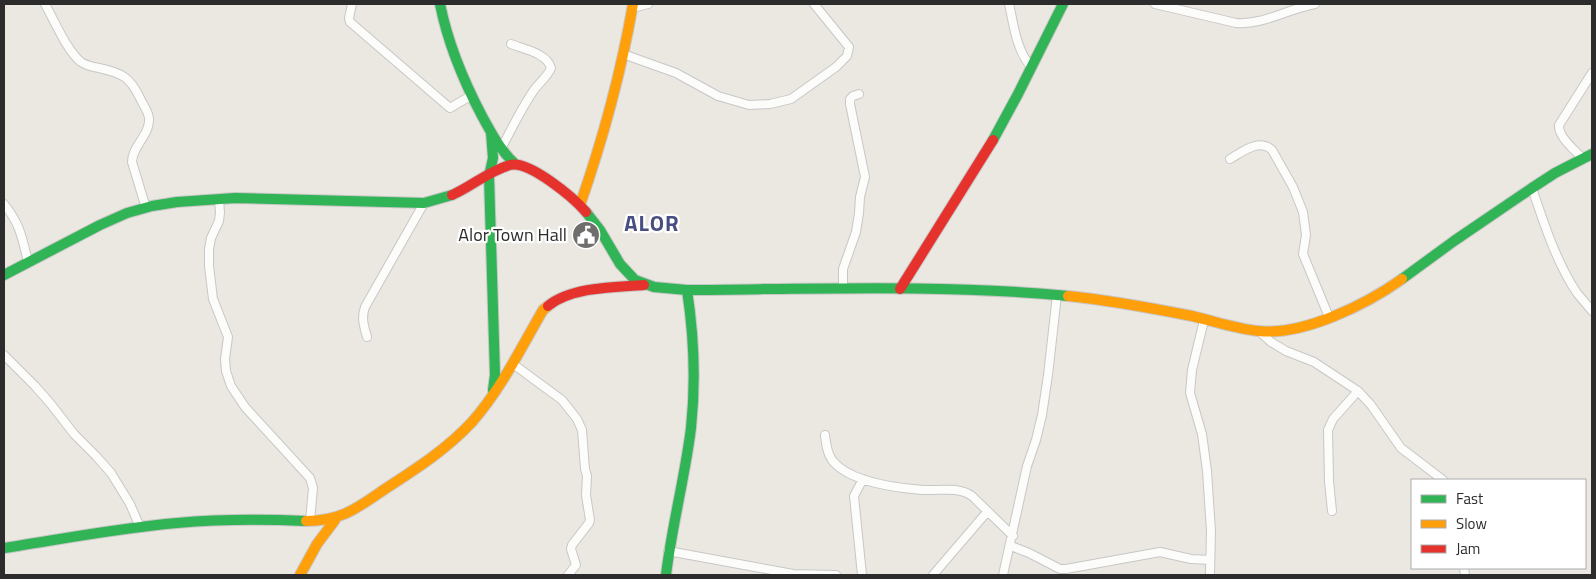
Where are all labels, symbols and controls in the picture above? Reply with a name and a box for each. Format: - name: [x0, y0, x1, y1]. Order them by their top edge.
- district label: ALOR: [624, 206, 680, 240]
- public building icon: Alor Town Hall: [571, 220, 601, 250]
- place label: Alor Town Hall: [458, 221, 567, 248]
- legend: [1411, 479, 1586, 569]
- text: Fast: [1456, 487, 1484, 510]
- text: Slow: [1456, 512, 1487, 535]
- text: Jam: [1456, 537, 1480, 560]

